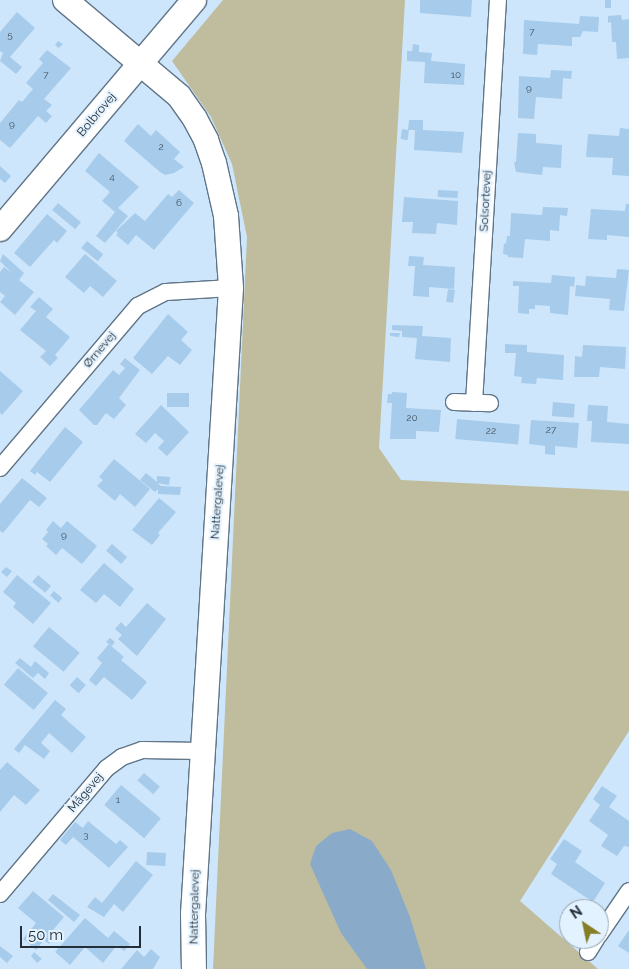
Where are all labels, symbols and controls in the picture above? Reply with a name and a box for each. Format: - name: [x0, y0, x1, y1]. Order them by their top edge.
- house number: 7: [529, 26, 535, 38]
- house number: 5: [7, 29, 13, 41]
- house number: 7: [43, 69, 49, 81]
- house number: 10: [451, 69, 461, 81]
- house number: 9: [526, 82, 532, 94]
- street label: Bolbrovej: [75, 90, 119, 140]
- house number: 9: [9, 118, 15, 130]
- house number: 2: [158, 141, 164, 153]
- street label: Solsortevej: [477, 170, 495, 232]
- house number: 4: [109, 171, 115, 183]
- house number: 6: [176, 197, 182, 209]
- street label: Ørnevej: [81, 329, 119, 371]
- house number: 20: [406, 412, 418, 424]
- house number: 27: [546, 424, 556, 436]
- house number: 22: [486, 425, 496, 437]
- street label: Nattergalevej: [208, 464, 228, 540]
- house number: 9: [61, 529, 67, 541]
- street label: Mågevej: [65, 770, 107, 816]
- house number: 1: [116, 794, 120, 806]
- house number: 3: [83, 829, 89, 841]
- street label: Nattergalevej: [187, 870, 203, 944]
- north arrow: [559, 899, 609, 949]
- text: N: [567, 903, 585, 922]
- scale bar: [22, 916, 144, 948]
- text: 50 m: [28, 926, 63, 944]

